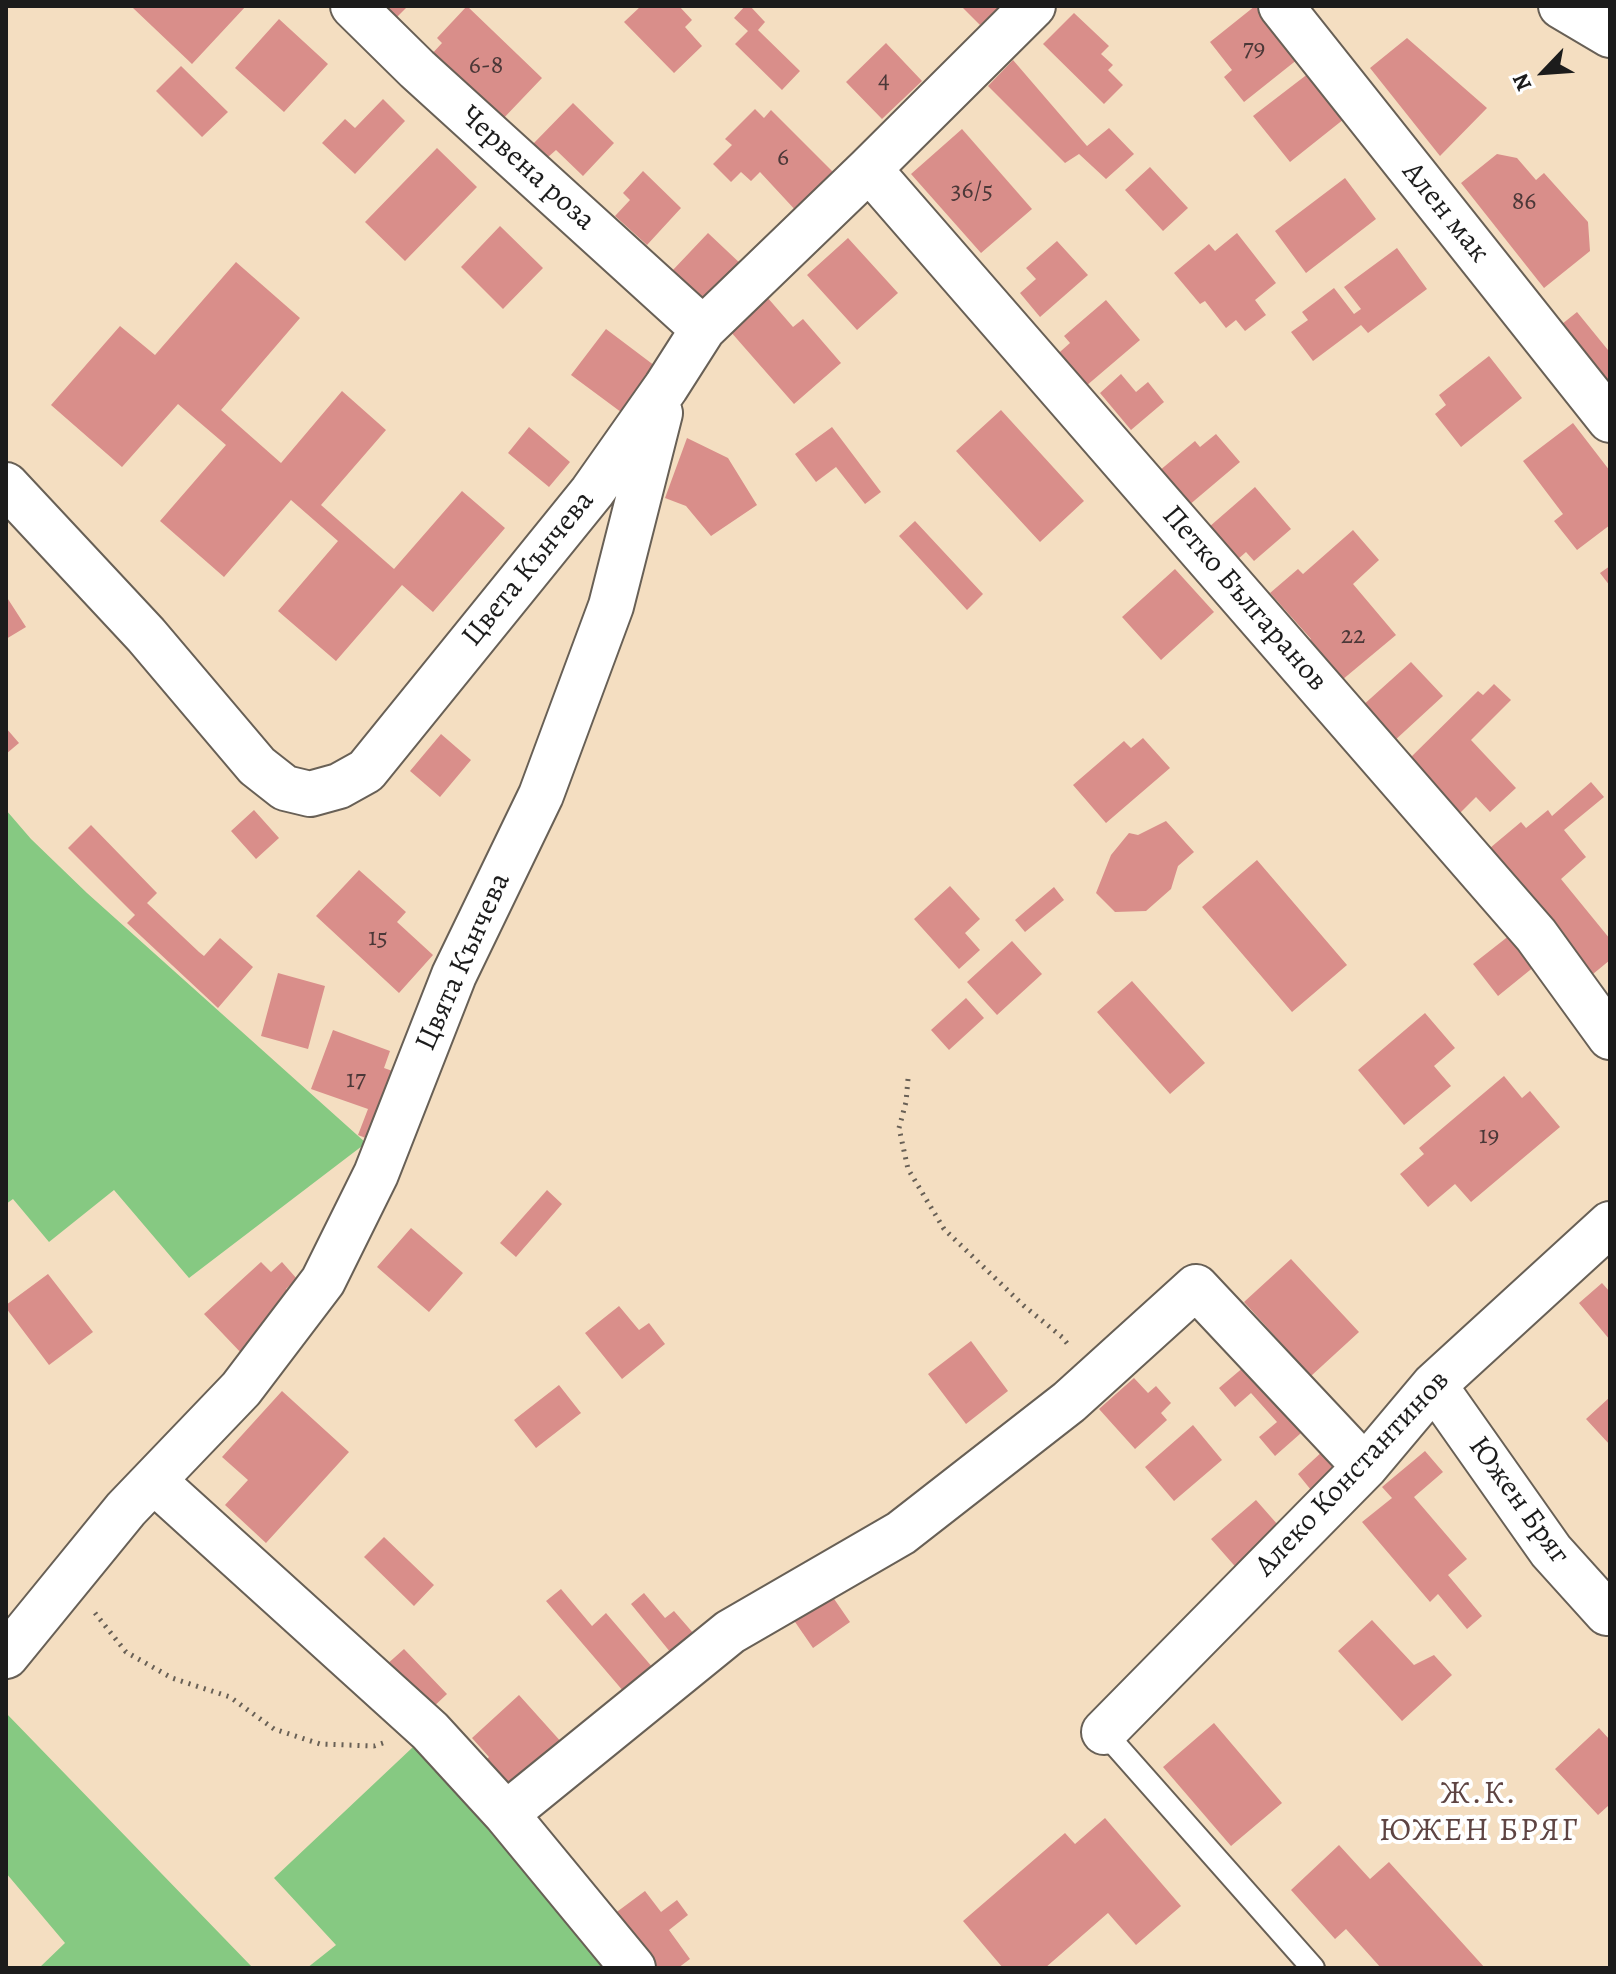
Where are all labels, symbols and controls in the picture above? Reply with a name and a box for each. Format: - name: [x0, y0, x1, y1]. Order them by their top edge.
- north arrow: [1504, 32, 1584, 112]
- house number: 79: [1243, 34, 1265, 66]
- house number: 6-8: [469, 51, 503, 83]
- house number: 4: [878, 66, 890, 98]
- text: N: [1505, 69, 1539, 96]
- street label: Червена роза: [452, 99, 602, 239]
- house number: 6: [777, 143, 789, 175]
- street label: Ален мак: [1394, 155, 1496, 271]
- house number: 36/5: [951, 176, 993, 208]
- house number: 86: [1512, 187, 1536, 219]
- street label: Цвета Кънчева: [455, 484, 603, 654]
- street label: Петко Българанов: [1154, 499, 1334, 699]
- house number: 22: [1341, 621, 1365, 653]
- street label: Цвята Кънчева: [409, 868, 519, 1056]
- house number: 15: [368, 923, 388, 955]
- house number: 17: [346, 1065, 366, 1097]
- house number: 19: [1479, 1121, 1499, 1153]
- street label: Алеко Константинов: [1248, 1364, 1458, 1584]
- street label: Южен Бряг: [1460, 1430, 1576, 1572]
- district label: Ж.К. ЮЖЕН БРЯГ: [1379, 1776, 1579, 1851]

